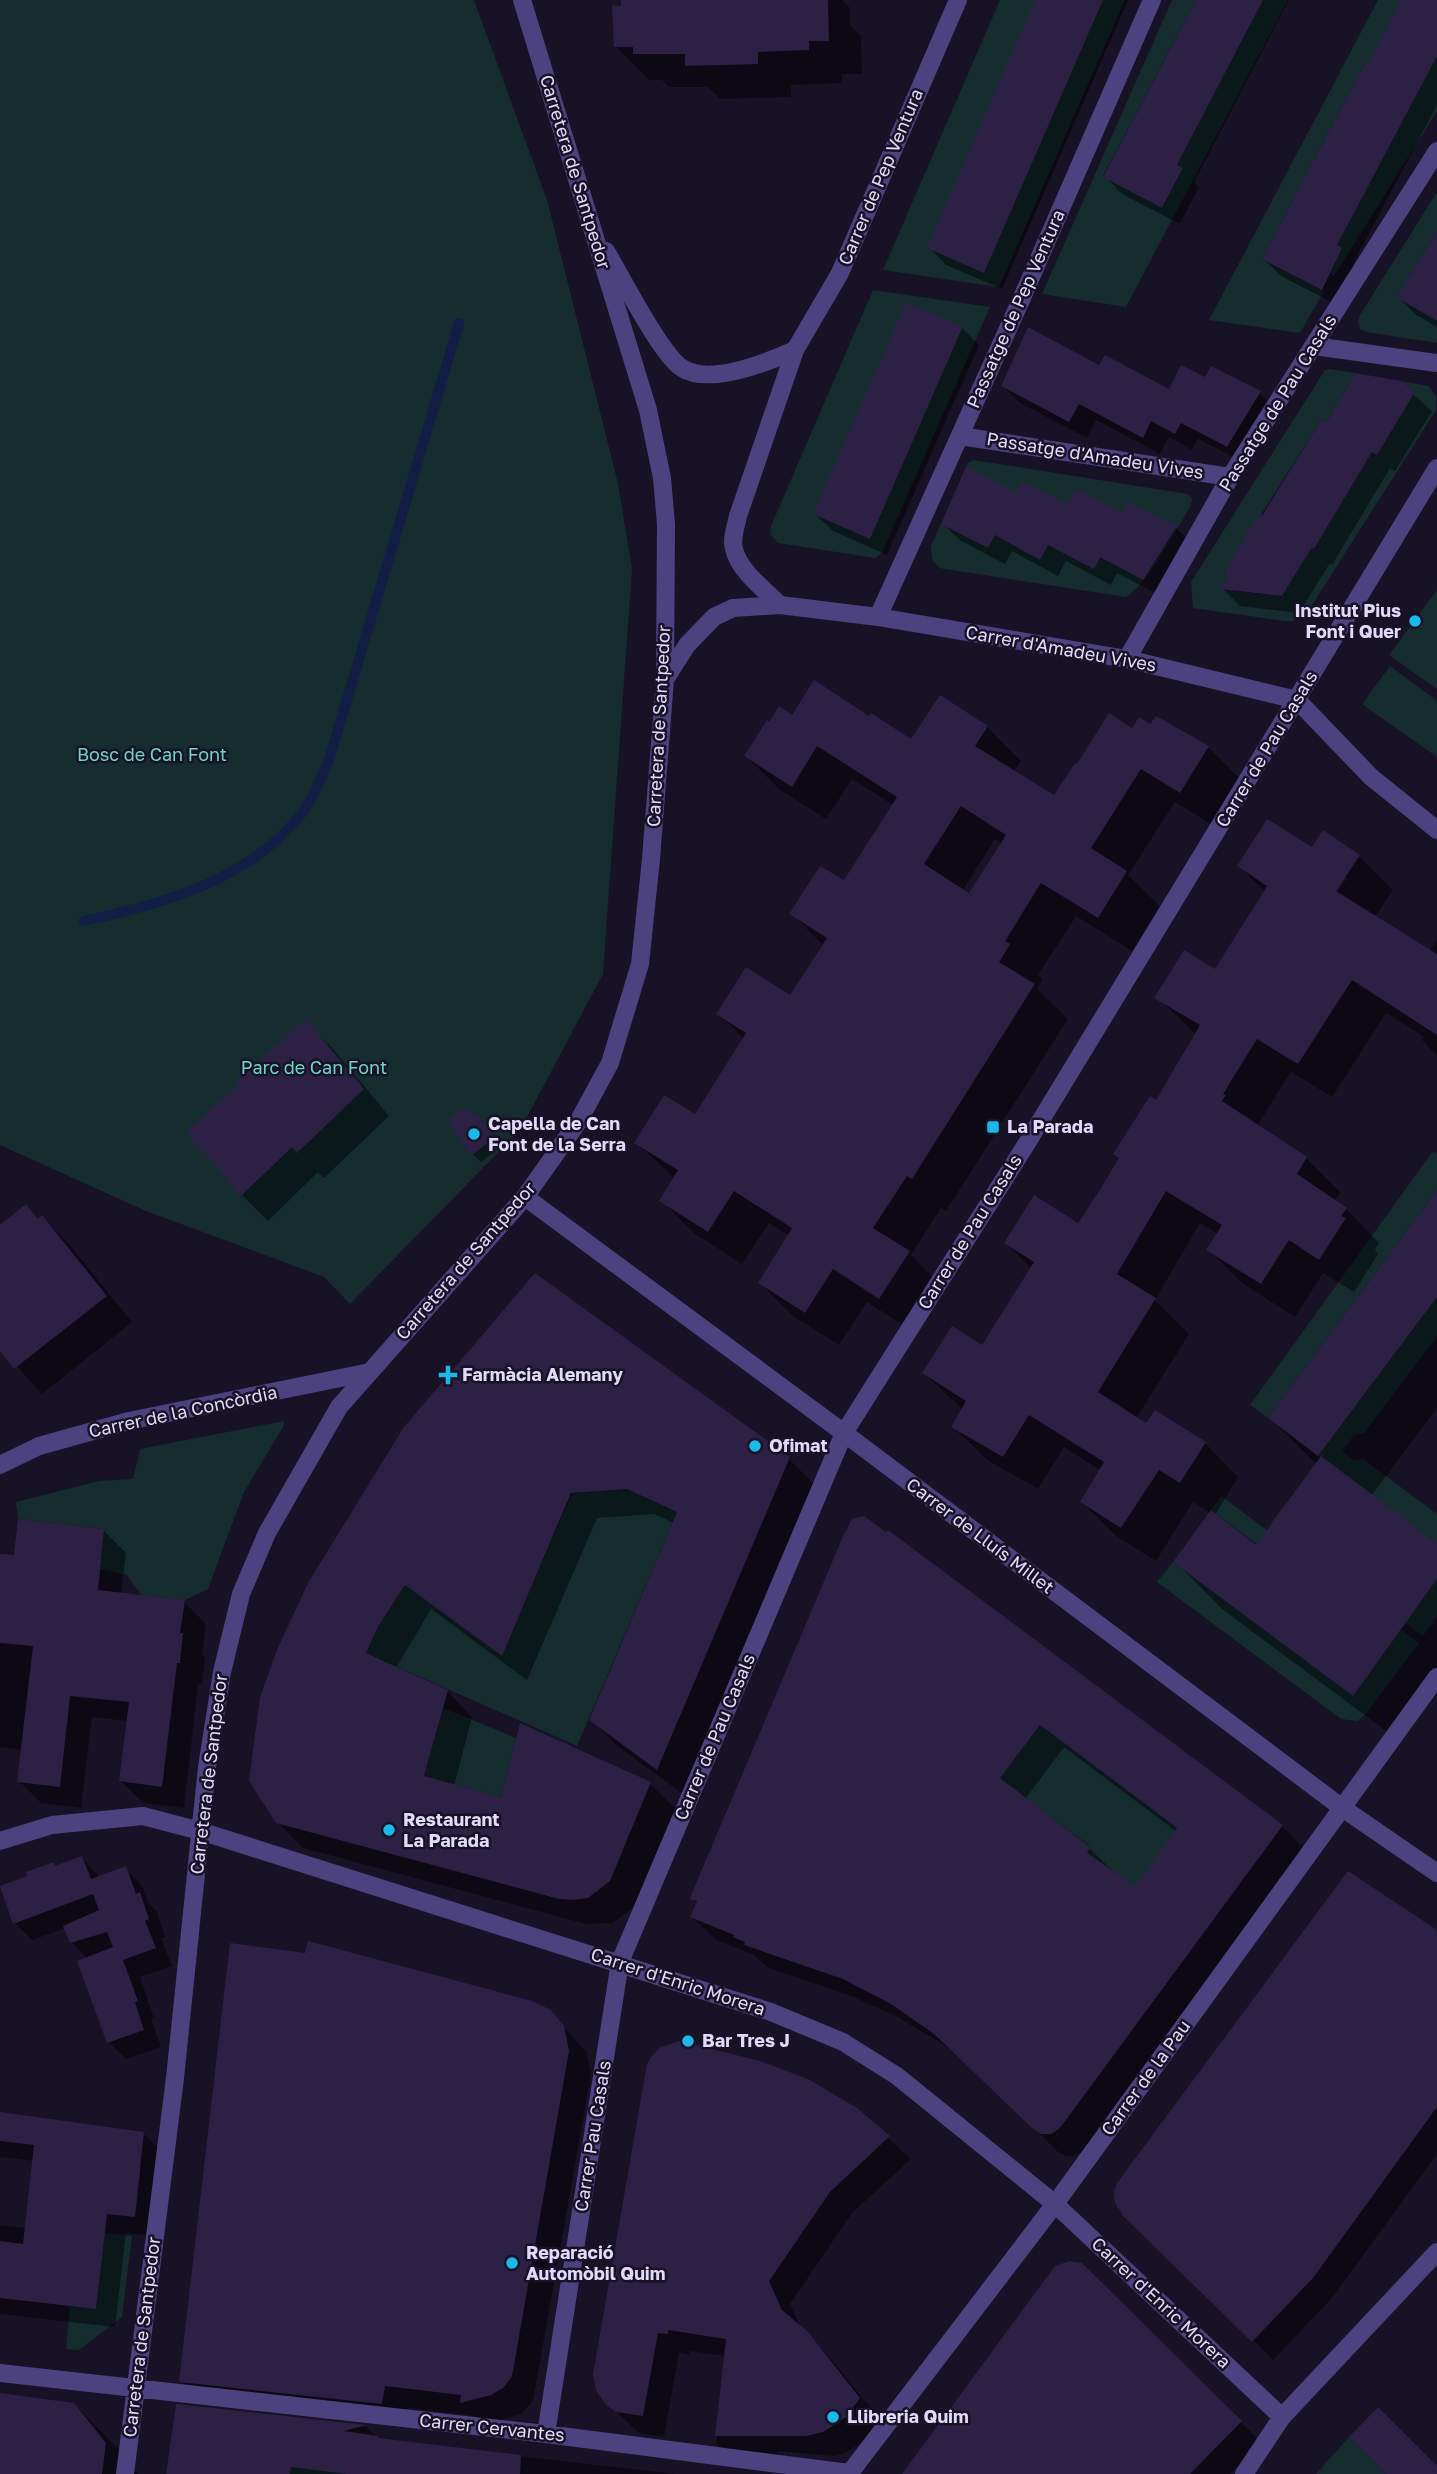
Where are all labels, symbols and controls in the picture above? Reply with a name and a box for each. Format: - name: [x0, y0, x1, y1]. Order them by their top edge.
- street label: Carretera de Santpedor: [536, 72, 616, 272]
- street label: Carrer de Pep Ventura: [833, 85, 927, 268]
- street label: Passatge de Pep Ventura: [961, 206, 1069, 411]
- street label: Passatge de Pau Casals: [1214, 310, 1341, 495]
- street label: Passatge d'Amadeu Vives: [985, 427, 1205, 483]
- place label: Institut Pius Font i Quer: [1294, 599, 1401, 642]
- marker: Institut Pius Font i Quer: [1407, 613, 1423, 629]
- street label: Carrer d'Amadeu Vives: [964, 620, 1158, 676]
- street label: Carretera de Santpedor: [642, 624, 674, 827]
- street label: Carrer de Pau Casals: [1211, 666, 1322, 831]
- park label: Bosc de Can Font: [77, 743, 227, 765]
- park label: Parc de Can Font: [241, 1056, 387, 1078]
- place label: Capella de Can Font de la Serra: [488, 1112, 626, 1155]
- place label: La Parada: [1007, 1115, 1093, 1137]
- marker: La Parada: [985, 1119, 1001, 1135]
- marker: Capella de Can Font de la Serra: [466, 1126, 482, 1142]
- street label: Carrer de Pau Casals: [912, 1150, 1026, 1313]
- street label: Carretera de Santpedor: [391, 1177, 540, 1344]
- place label: Farmàcia Alemany: [462, 1363, 623, 1385]
- marker: Farmàcia Alemany: [440, 1367, 456, 1383]
- street label: Carrer de la Concòrdia: [86, 1380, 279, 1442]
- place label: Ofimat: [769, 1434, 828, 1456]
- marker: Ofimat: [747, 1438, 763, 1454]
- street label: Carrer de Lluís Millet: [902, 1473, 1059, 1598]
- street label: Carrer de Pau Casals: [669, 1650, 759, 1823]
- street label: Carretera de Santpedor: [185, 1672, 231, 1875]
- place label: Restaurant La Parada: [403, 1808, 499, 1851]
- marker: Restaurant La Parada: [381, 1822, 397, 1838]
- street label: Carrer d'Enric Morera: [588, 1942, 768, 2020]
- street label: Carrer de la Pau: [1096, 2015, 1194, 2139]
- place label: Bar Tres J: [702, 2029, 790, 2051]
- marker: Bar Tres J: [680, 2033, 696, 2049]
- street label: Carrer Pau Casals: [569, 2059, 615, 2213]
- street label: Carrer d'Enric Morera: [1088, 2232, 1236, 2372]
- street label: Carretera de Santpedor: [118, 2235, 164, 2438]
- place label: Reparació Automòbil Quim: [526, 2241, 666, 2284]
- marker: Reparació Automòbil Quim: [504, 2255, 520, 2271]
- place label: Llibreria Quim: [847, 2405, 969, 2427]
- street label: Carrer Cervantes: [418, 2408, 566, 2446]
- marker: Llibreria Quim: [825, 2409, 841, 2425]

